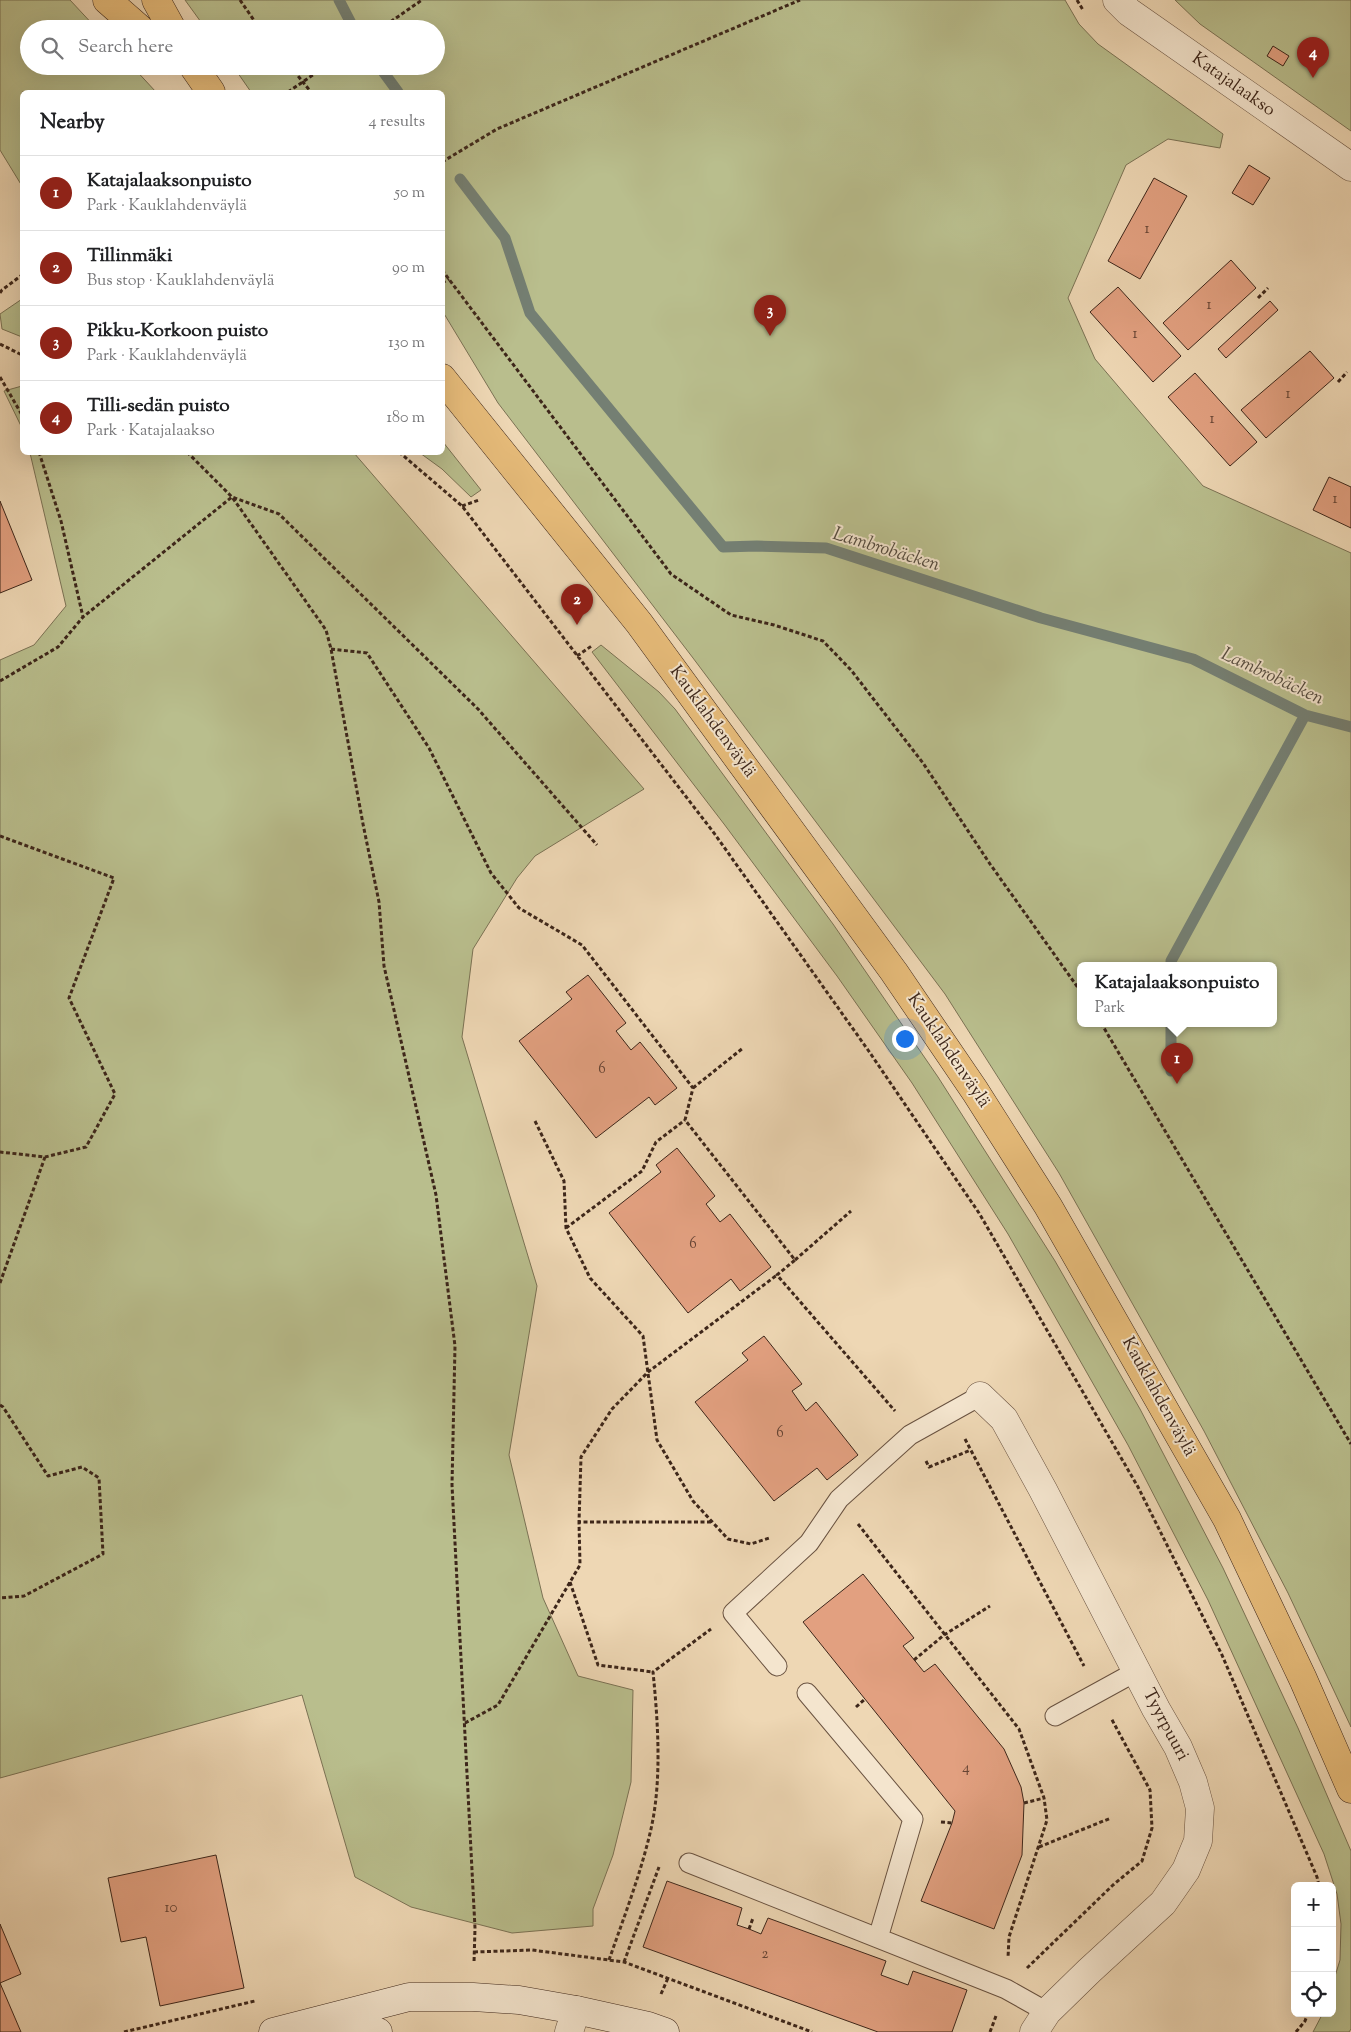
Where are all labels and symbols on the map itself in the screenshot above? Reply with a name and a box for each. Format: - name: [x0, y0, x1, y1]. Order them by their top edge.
- pin: 4: [1297, 37, 1329, 78]
- street label: Katajalaakso: [1186, 47, 1280, 124]
- house number: 1: [1144, 219, 1150, 240]
- pin: 3: [754, 295, 786, 336]
- house number: 1: [1206, 295, 1212, 316]
- house number: 1: [1132, 324, 1138, 345]
- house number: 1: [1285, 384, 1291, 405]
- house number: 1: [1209, 409, 1215, 430]
- house number: 1: [1332, 489, 1338, 510]
- water label: Lambrobäcken: [829, 521, 943, 579]
- pin: 2: [561, 584, 593, 625]
- water label: Lambrobäcken: [1216, 641, 1328, 713]
- street label: Kauklahdenväylä: [662, 661, 762, 783]
- street label: Kauklahdenväylä: [900, 989, 996, 1113]
- your location: [892, 1026, 918, 1052]
- pin: 1: [1161, 1043, 1193, 1084]
- house number: 6: [598, 1059, 606, 1080]
- house number: 6: [689, 1234, 697, 1255]
- street label: Kauklahdenväylä: [1114, 1332, 1202, 1462]
- house number: 6: [776, 1423, 784, 1444]
- street label: Tyyrpuuri: [1135, 1684, 1195, 1766]
- house number: 4: [962, 1758, 970, 1779]
- house number: 10: [165, 1898, 178, 1919]
- house number: 2: [761, 1944, 769, 1965]

